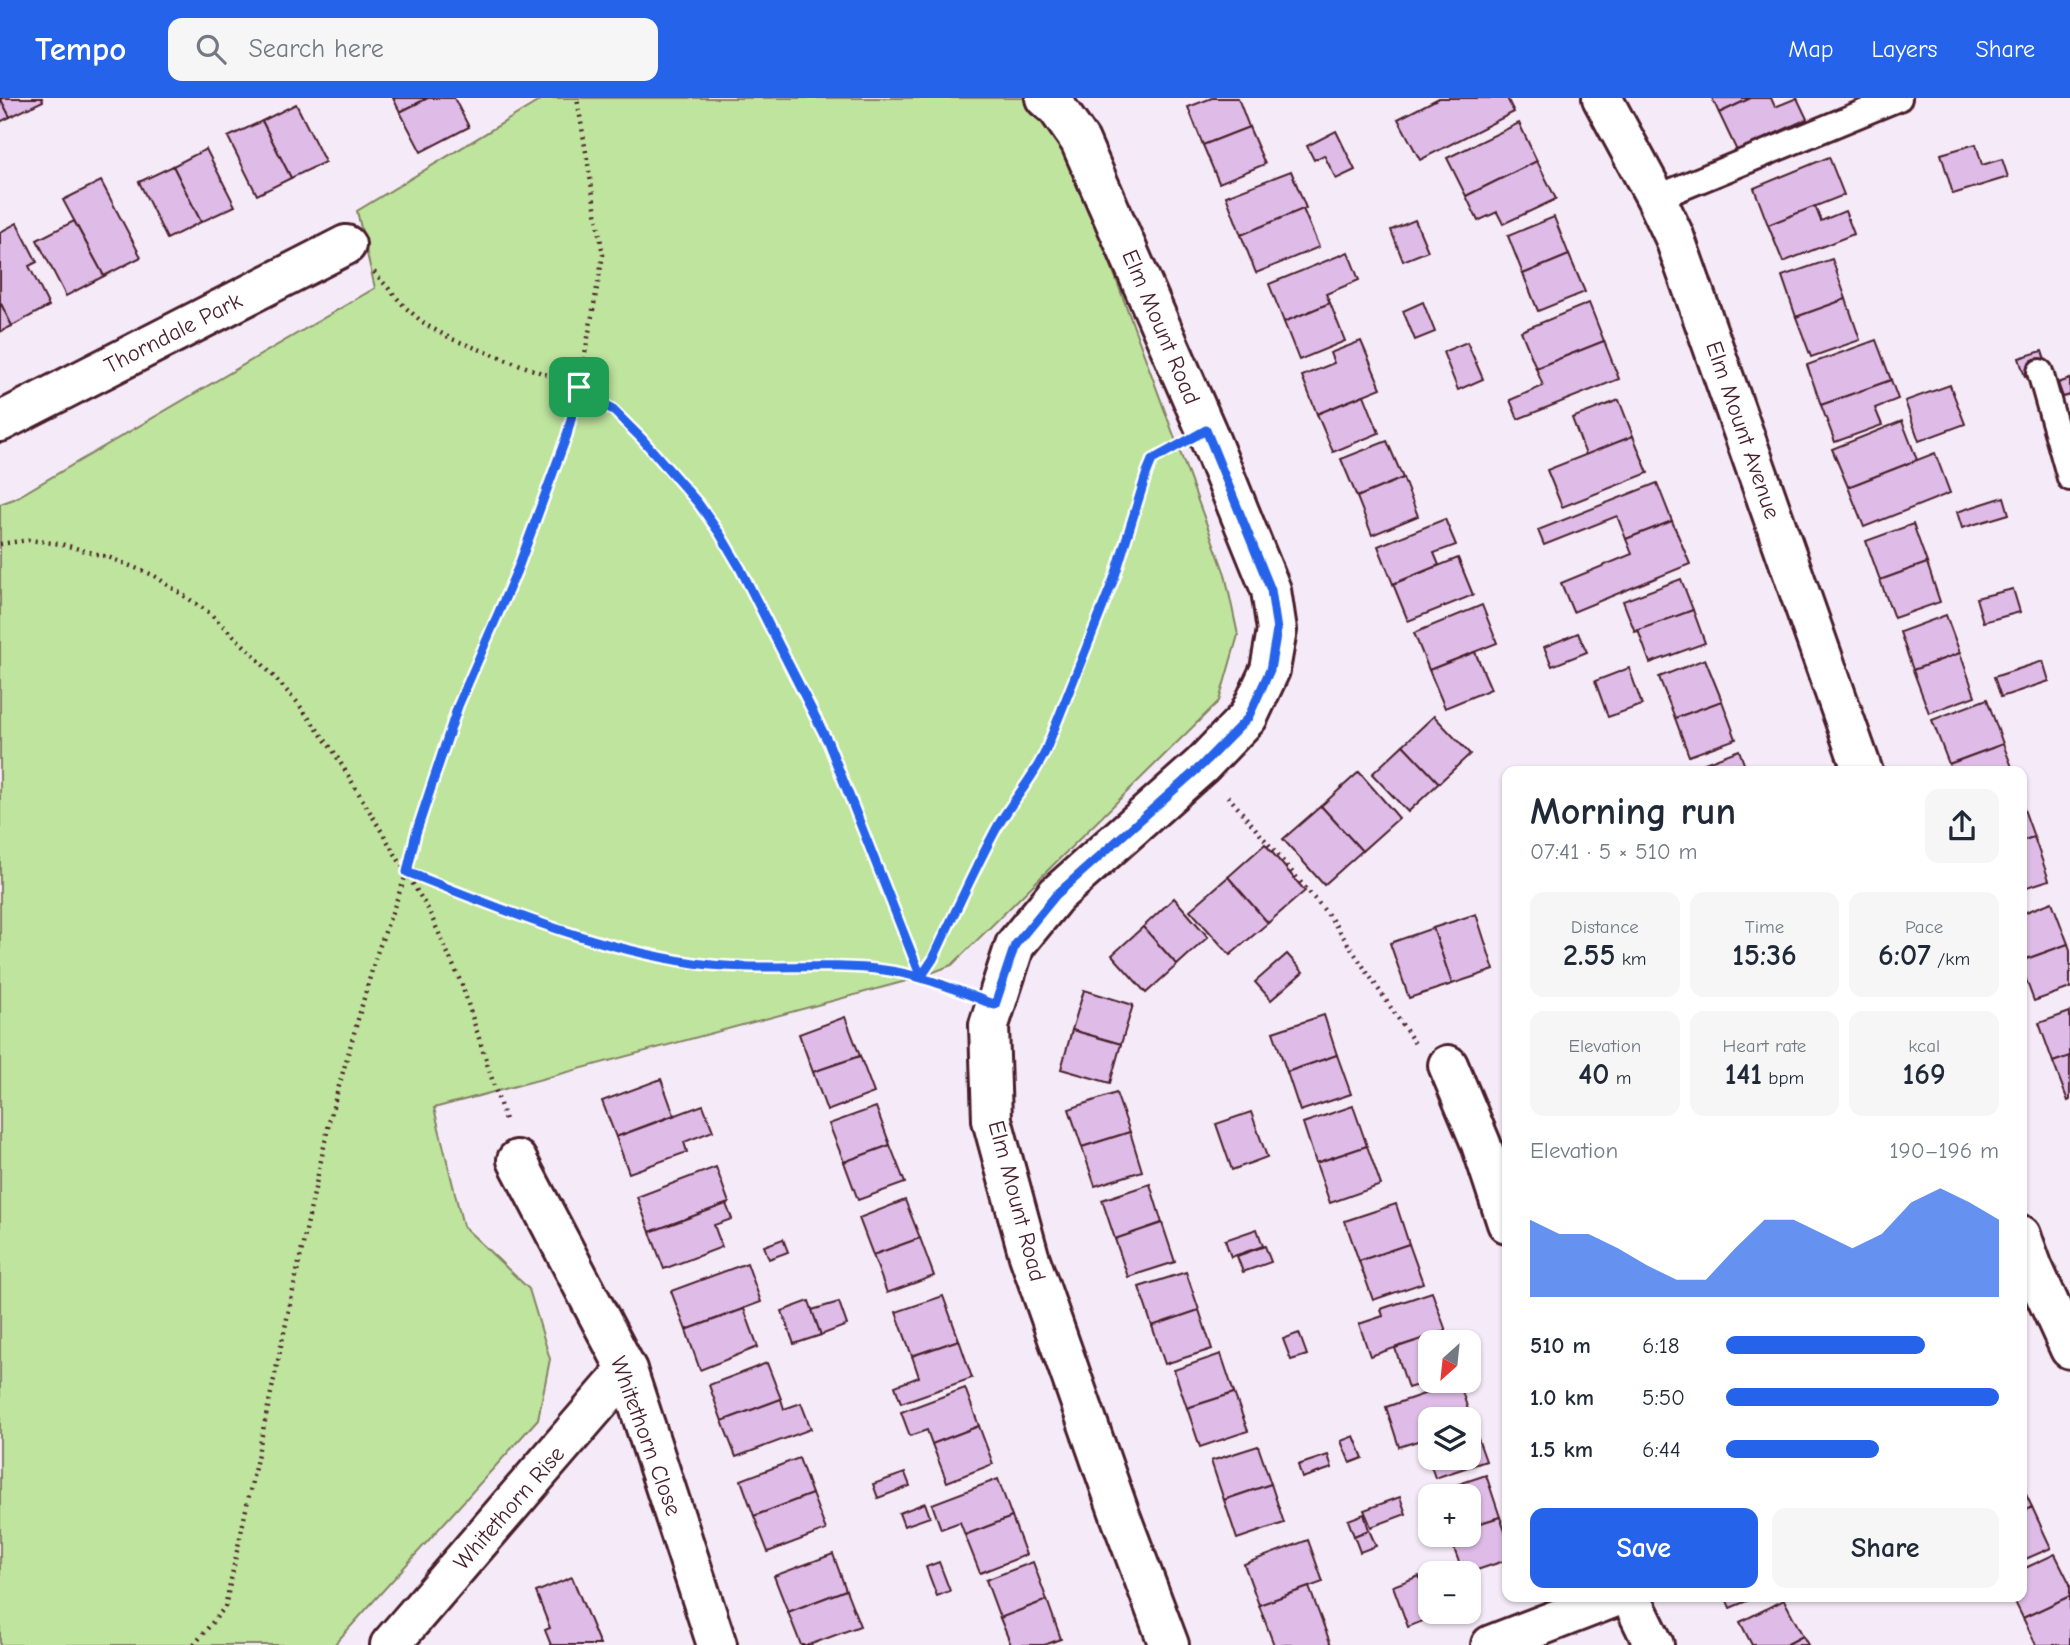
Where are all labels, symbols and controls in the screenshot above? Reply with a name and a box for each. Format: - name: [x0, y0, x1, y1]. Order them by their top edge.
- search box: [168, 18, 658, 81]
- text: Tempo: [35, 30, 126, 68]
- icon: search: [192, 30, 230, 68]
- text: Search here: [248, 34, 384, 64]
- text: Map: [1788, 35, 1834, 63]
- text: Layers: [1872, 35, 1937, 63]
- text: Share: [1975, 35, 2035, 63]
- street label: Elm Mount Road: [1116, 246, 1206, 408]
- street label: Thorndale Park: [100, 287, 246, 379]
- street label: Elm Mount Avenue: [1700, 338, 1786, 522]
- pin: [549, 357, 609, 417]
- icon: arrive: [560, 368, 598, 406]
- button: share: [1925, 789, 1999, 863]
- text: Morning run: [1530, 790, 1736, 834]
- text: 07:41 · 5 × 510 m: [1530, 838, 1697, 865]
- text: Distance: [1571, 916, 1639, 938]
- text: Time: [1745, 916, 1784, 938]
- text: Pace: [1905, 916, 1943, 938]
- text: 2.55: [1563, 938, 1615, 973]
- text: 15:36: [1732, 938, 1797, 973]
- text: 6:07: [1878, 938, 1931, 973]
- text: km: [1615, 948, 1647, 970]
- text: /km: [1931, 948, 1970, 970]
- text: Elevation: [1568, 1035, 1641, 1057]
- text: Heart rate: [1723, 1035, 1806, 1057]
- text: kcal: [1908, 1035, 1940, 1057]
- text: 40: [1578, 1057, 1609, 1092]
- text: 141: [1725, 1057, 1762, 1092]
- text: 169: [1903, 1057, 1946, 1092]
- text: m: [1609, 1067, 1631, 1089]
- text: bpm: [1762, 1067, 1804, 1089]
- street label: Elm Mount Road: [983, 1118, 1051, 1284]
- text: Elevation: [1530, 1137, 1618, 1164]
- text: 190–196 m: [1889, 1137, 1999, 1164]
- north arrow: [1418, 1330, 1480, 1393]
- map controls: [1418, 1330, 1481, 1624]
- text: 510 m: [1530, 1332, 1591, 1359]
- text: 6:18: [1642, 1332, 1680, 1359]
- street label: Whitethorn Close: [605, 1353, 687, 1519]
- text: 1.0 km: [1530, 1384, 1594, 1411]
- text: 5:50: [1642, 1384, 1685, 1411]
- button: layers: [1418, 1407, 1481, 1470]
- text: 1.5 km: [1530, 1436, 1593, 1463]
- text: 6:44: [1642, 1436, 1681, 1463]
- street label: Whitethorn Rise: [448, 1440, 570, 1576]
- button: +: [1418, 1484, 1481, 1547]
- button: Save: [1530, 1508, 1758, 1588]
- button: Share: [1772, 1508, 1999, 1588]
- button: −: [1418, 1561, 1481, 1624]

